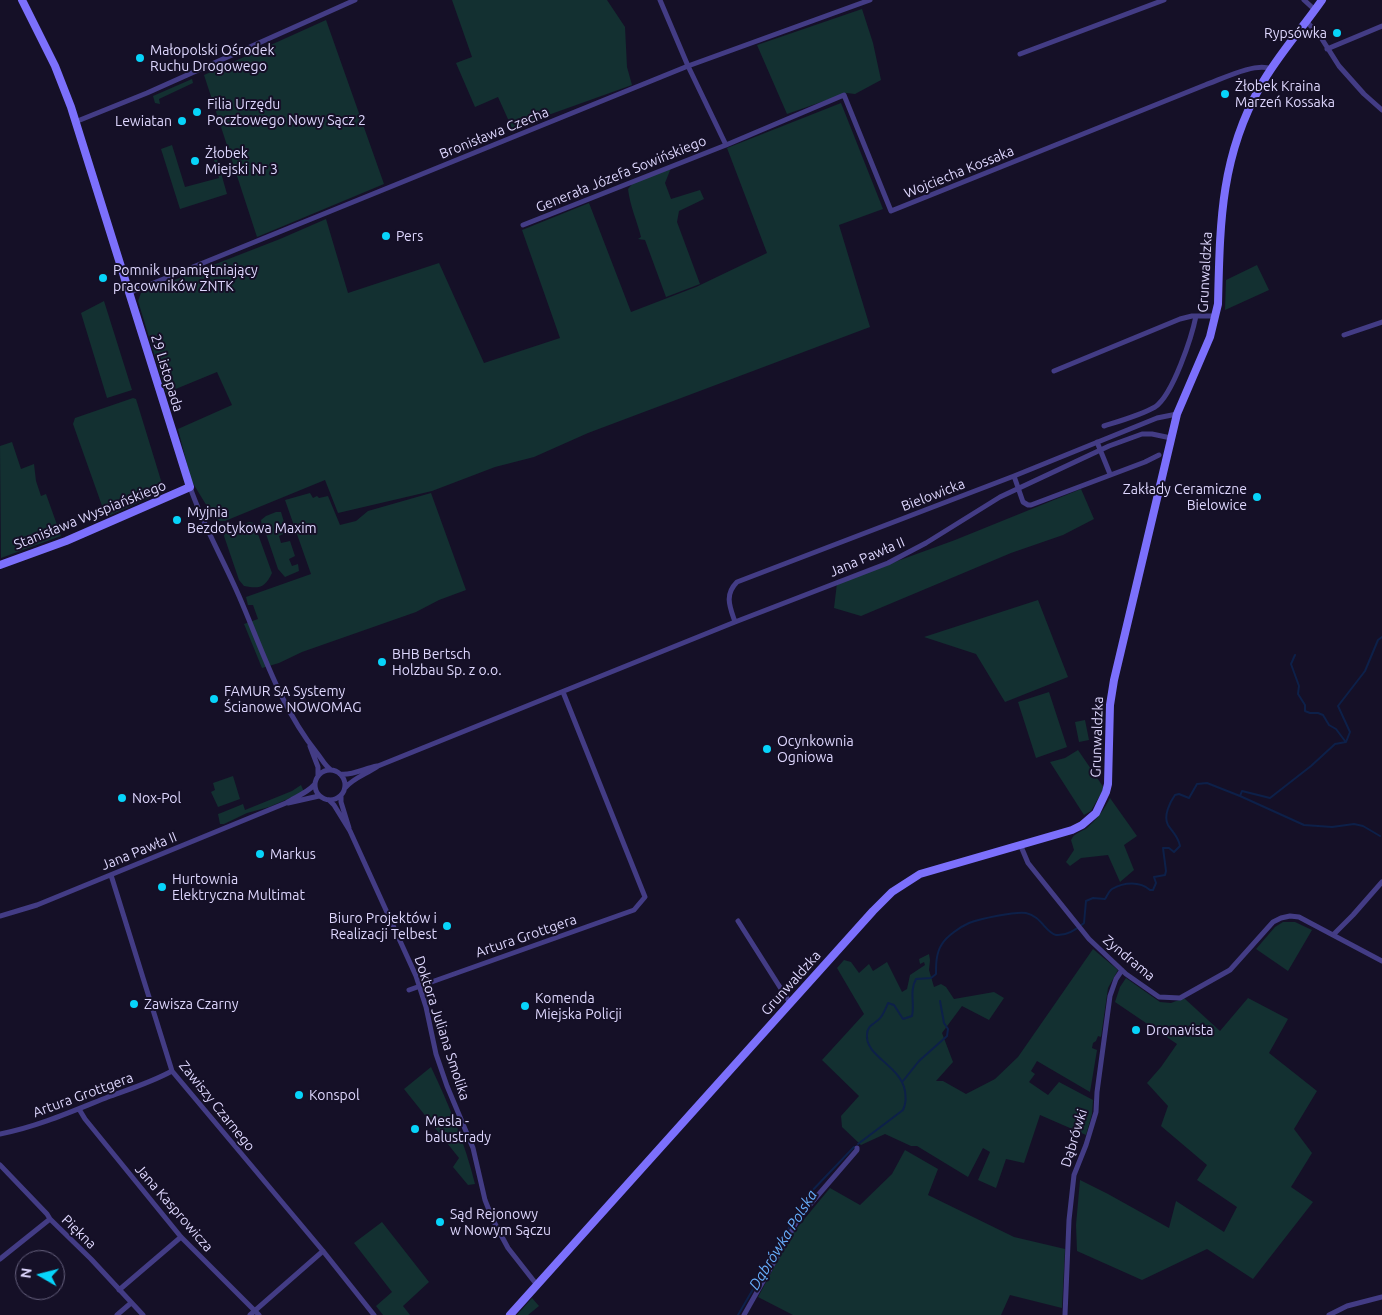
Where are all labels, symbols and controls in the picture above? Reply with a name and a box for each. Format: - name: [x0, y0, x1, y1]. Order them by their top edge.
- place label: Rypsówka: [1264, 25, 1327, 41]
- marker: Rypsówka: [1331, 27, 1343, 39]
- place label: Małopolski Ośrodek Ruchu Drogowego: [150, 42, 275, 74]
- marker: Małopolski Ośrodek Ruchu Drogowego: [134, 52, 146, 64]
- place label: Żłobek Kraina Marzeń Kossaka: [1235, 78, 1335, 110]
- marker: Żłobek Kraina Marzeń Kossaka: [1219, 88, 1231, 100]
- place label: Filia Urzędu Pocztowego Nowy Sącz 2: [207, 96, 366, 128]
- street label: Bronisława Czecha: [437, 103, 551, 163]
- marker: Filia Urzędu Pocztowego Nowy Sącz 2: [191, 106, 203, 118]
- place label: Lewiatan: [115, 113, 172, 129]
- marker: Lewiatan: [176, 115, 188, 127]
- street label: Generała Józefa Sowińskiego: [533, 132, 709, 216]
- street label: Wojciecha Kossaka: [902, 142, 1016, 202]
- place label: Żłobek Miejski Nr 3: [205, 145, 278, 178]
- marker: Żłobek Miejski Nr 3: [189, 155, 201, 167]
- place label: Pers: [396, 228, 423, 244]
- marker: Pers: [380, 230, 392, 242]
- street label: Grunwaldzka: [1194, 231, 1216, 313]
- place label: Pomnik upamiętniający pracowników ZNTK: [113, 262, 258, 294]
- marker: Pomnik upamiętniający pracowników ZNTK: [97, 272, 109, 284]
- street label: 29 Listopada: [147, 332, 187, 414]
- street label: Bielowicka: [899, 475, 967, 515]
- street label: Stanisława Wyspiańskiego: [11, 477, 169, 553]
- place label: Zakłady Ceramiczne Bielowice: [1123, 481, 1247, 514]
- marker: Zakłady Ceramiczne Bielowice: [1251, 491, 1263, 503]
- place label: Myjnia Bezdotykowa Maxim: [187, 504, 317, 536]
- marker: Myjnia Bezdotykowa Maxim: [171, 514, 183, 526]
- street label: Jana Pawła II: [827, 534, 907, 580]
- place label: BHB Bertsch Holzbau Sp. z o.o.: [392, 646, 502, 679]
- marker: BHB Bertsch Holzbau Sp. z o.o.: [376, 656, 388, 668]
- place label: FAMUR SA Systemy Ścianowe NOWOMAG: [224, 683, 361, 716]
- marker: FAMUR SA Systemy Ścianowe NOWOMAG: [208, 693, 220, 705]
- street label: Grunwaldzka: [1087, 696, 1107, 778]
- place label: Ocynkownia Ogniowa: [777, 733, 854, 766]
- marker: Ocynkownia Ogniowa: [761, 743, 773, 755]
- place label: Nox-Pol: [132, 790, 181, 806]
- marker: Nox-Pol: [116, 792, 128, 804]
- street label: Jana Pawła II: [99, 828, 179, 874]
- place label: Markus: [270, 846, 316, 862]
- marker: Markus: [254, 848, 266, 860]
- place label: Hurtownia Elektryczna Multimat: [172, 871, 305, 904]
- marker: Hurtownia Elektryczna Multimat: [156, 881, 168, 893]
- place label: Biuro Projektów i Realizacji Telbest: [329, 910, 437, 942]
- street label: Artura Grottgera: [473, 911, 579, 961]
- marker: Biuro Projektów i Realizacji Telbest: [441, 920, 453, 932]
- street label: Zyndrama: [1100, 931, 1158, 985]
- street label: Grunwaldzka: [758, 947, 824, 1019]
- street label: Doktora Juliana Smolika: [411, 954, 473, 1102]
- place label: Komenda Miejska Policji: [535, 990, 622, 1022]
- place label: Zawisza Czarny: [144, 996, 238, 1012]
- marker: Zawisza Czarny: [128, 998, 140, 1010]
- marker: Komenda Miejska Policji: [519, 1000, 531, 1012]
- place label: Dronavista: [1146, 1022, 1214, 1038]
- marker: Dronavista: [1130, 1024, 1142, 1036]
- street label: Zawiszy Czarnego: [175, 1057, 259, 1155]
- street label: Artura Grottgera: [31, 1069, 135, 1121]
- place label: Konspol: [309, 1087, 360, 1103]
- marker: Konspol: [293, 1089, 305, 1101]
- street label: Dąbrówki: [1057, 1107, 1091, 1169]
- place label: Mesla - balustrady: [425, 1113, 491, 1146]
- marker: Mesla - balustrady: [409, 1123, 421, 1135]
- street label: Jana Kasprowicza: [131, 1161, 217, 1255]
- water label: Dąbrówka Polska: [745, 1187, 821, 1293]
- place label: Sąd Rejonowy w Nowym Sączu: [450, 1206, 551, 1238]
- street label: Piękna: [58, 1211, 100, 1253]
- marker: Sąd Rejonowy w Nowym Sączu: [434, 1216, 446, 1228]
- north arrow: [15, 1250, 65, 1300]
- text: N: [17, 1267, 35, 1279]

